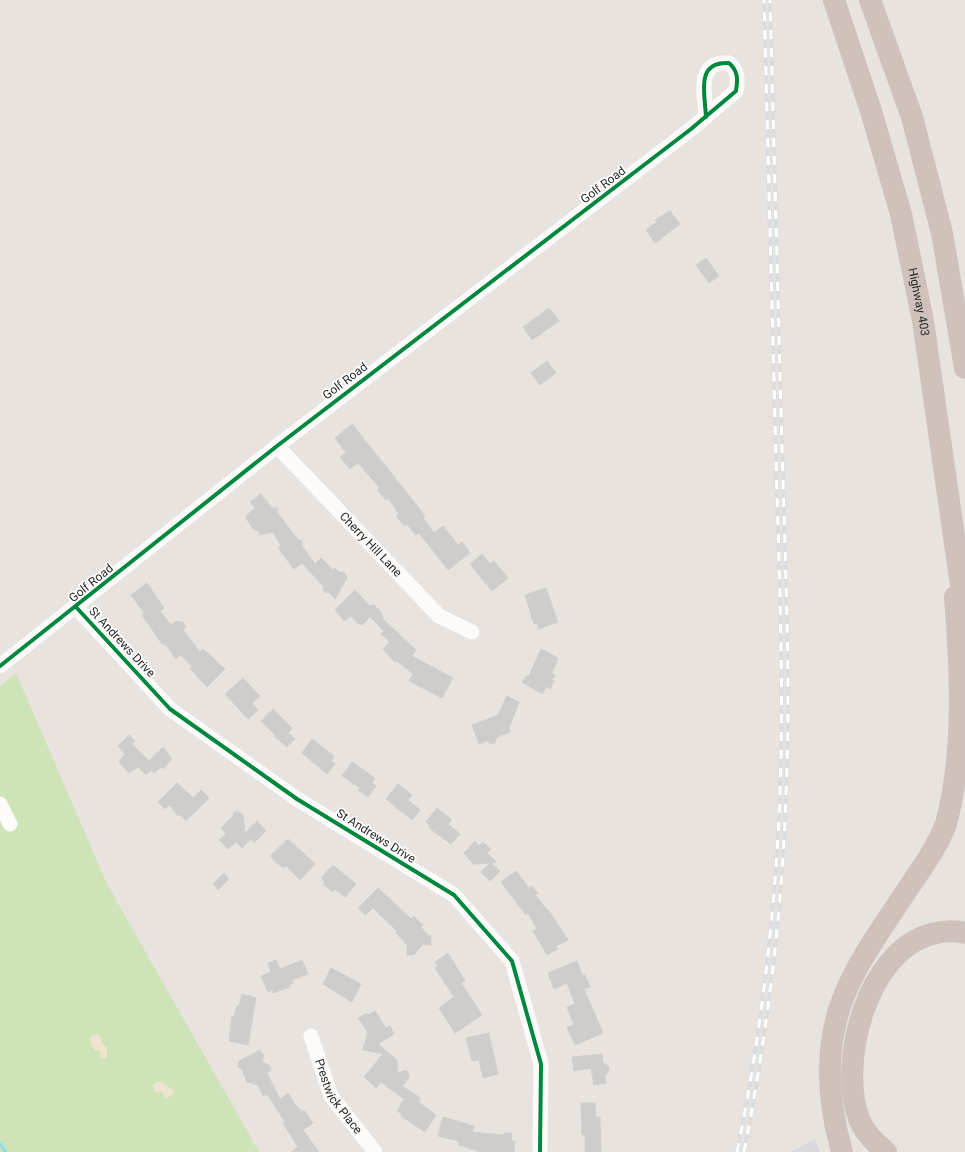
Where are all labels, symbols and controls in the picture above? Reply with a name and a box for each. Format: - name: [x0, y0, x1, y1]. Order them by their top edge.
- street label: Golf Road: [578, 164, 628, 206]
- street label: Highway 403: [905, 267, 932, 337]
- street label: Golf Road: [320, 360, 370, 402]
- street label: Cherry Hill Lane: [337, 509, 405, 580]
- street label: Golf Road: [66, 561, 116, 605]
- street label: St Andrews Drive: [86, 604, 158, 680]
- street label: St Andrews Drive: [334, 806, 418, 866]
- street label: Prestwick Place: [312, 1057, 365, 1137]

